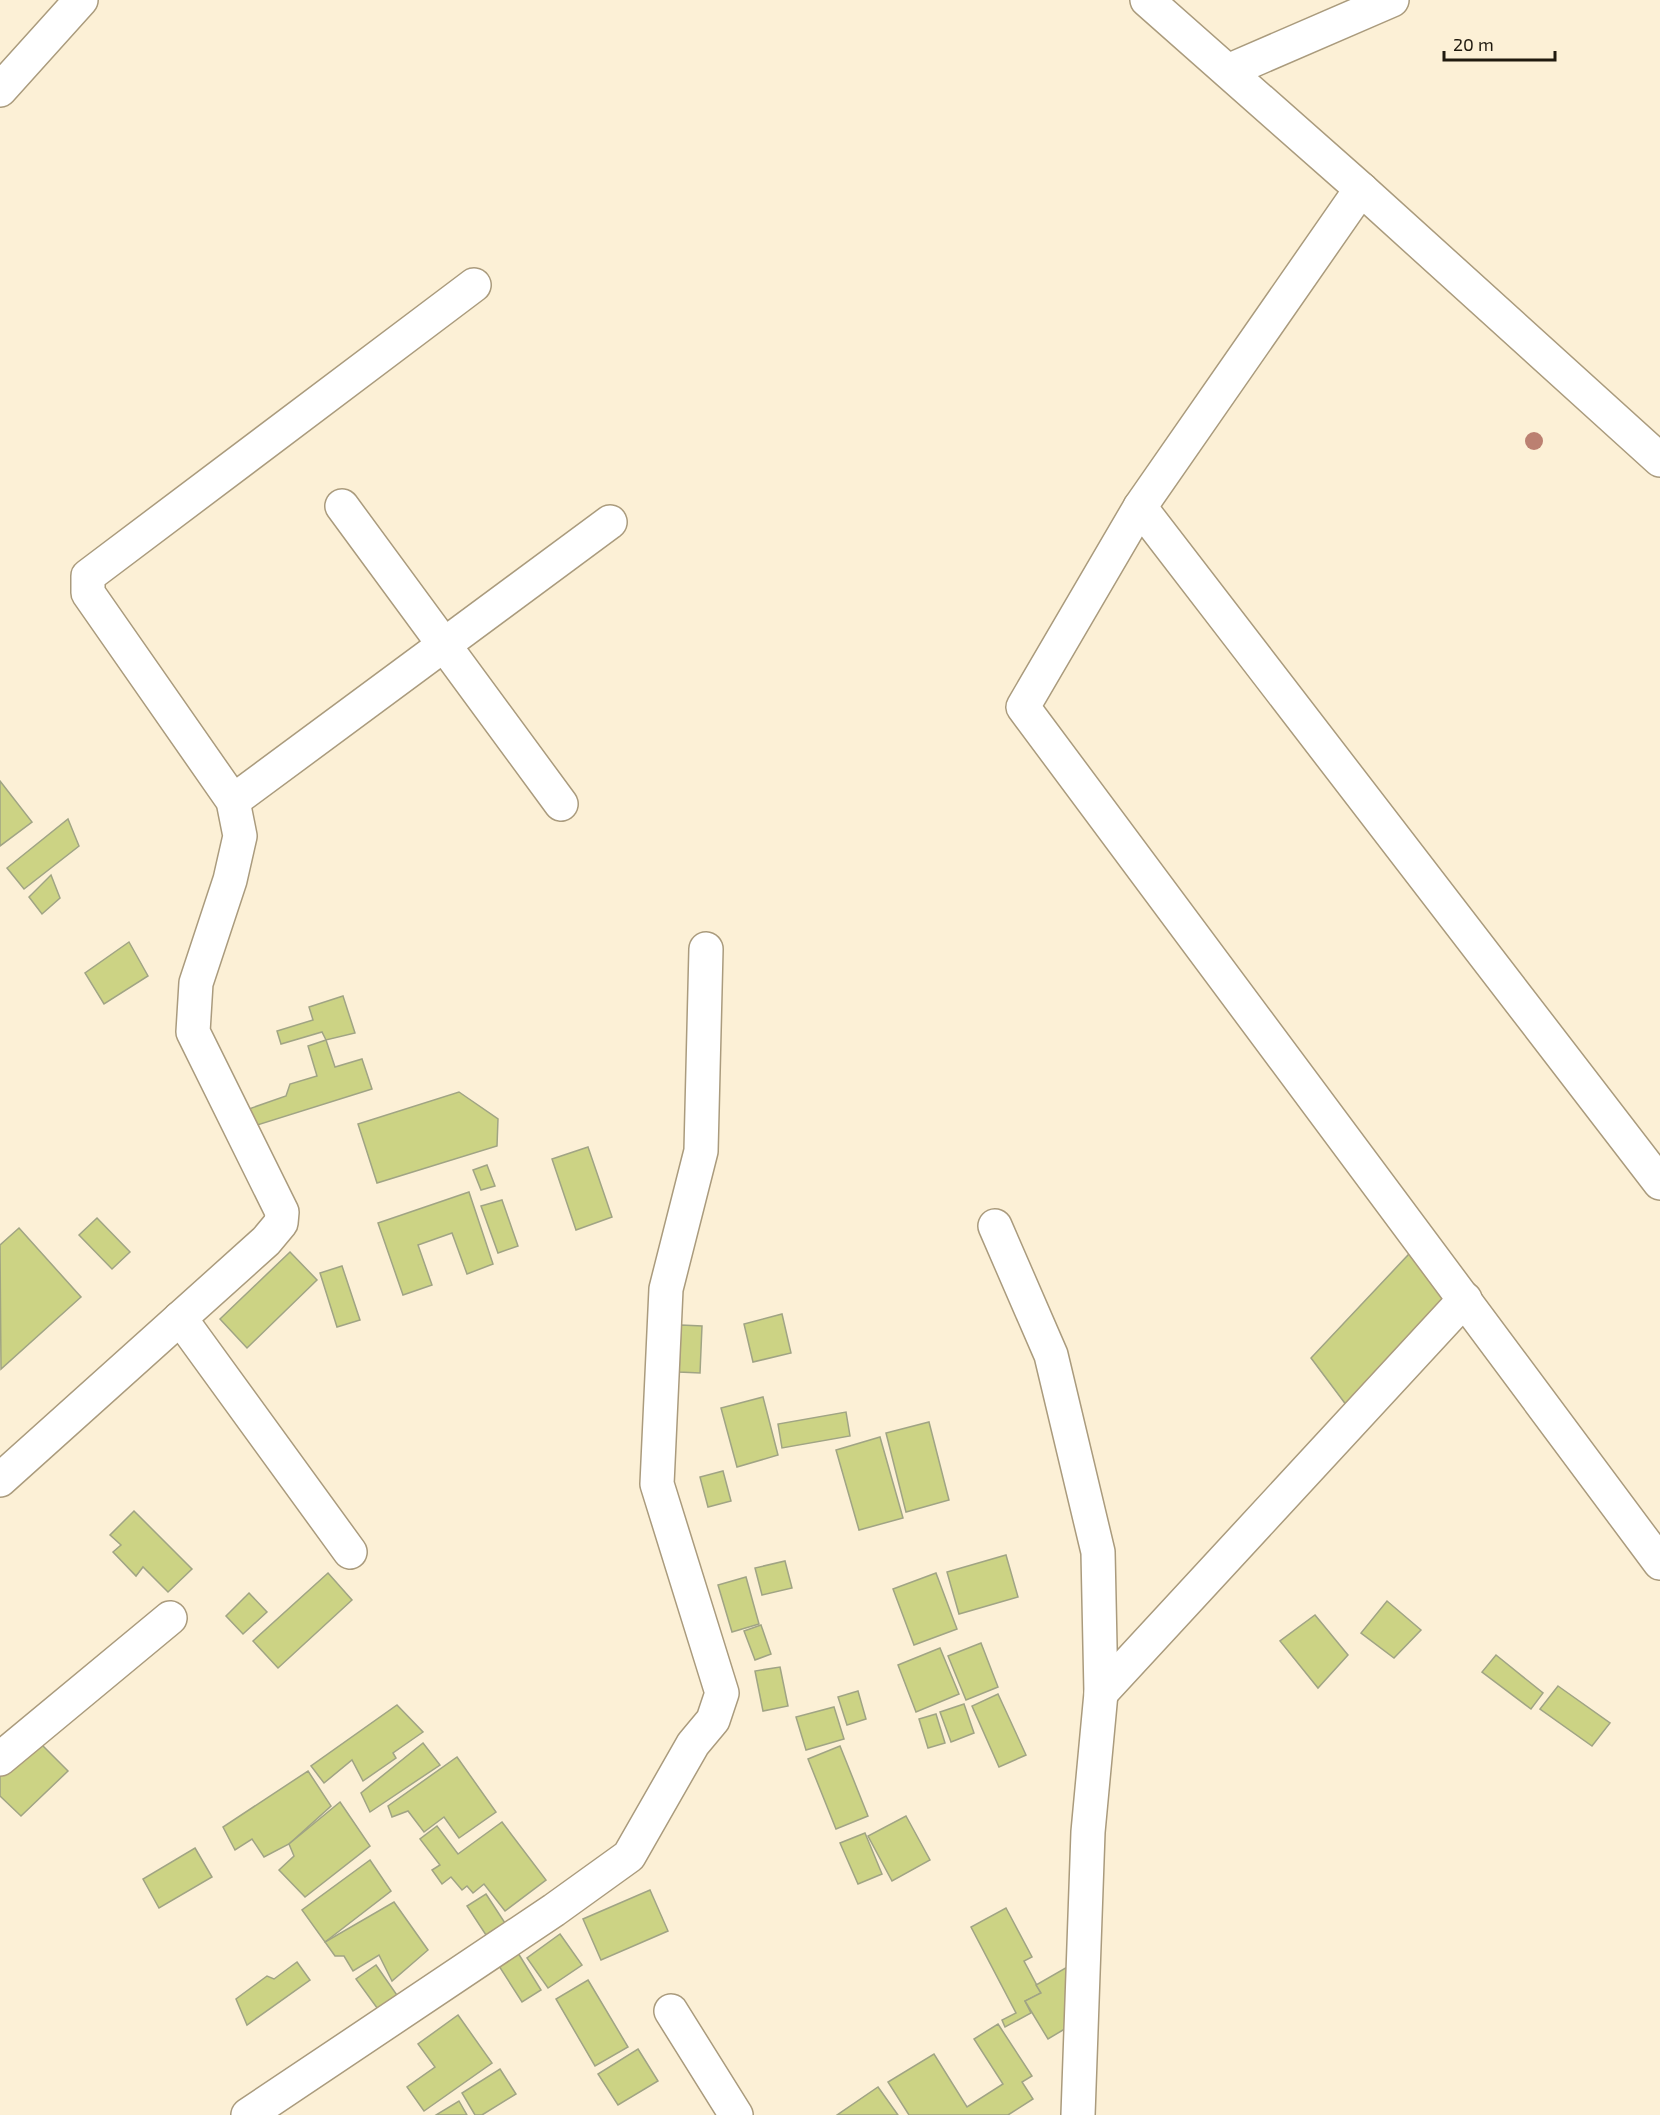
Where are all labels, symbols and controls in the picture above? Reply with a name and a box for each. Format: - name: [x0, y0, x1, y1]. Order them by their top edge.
- scale bar: [1444, 24, 1555, 62]
- text: 20 m: [1453, 33, 1494, 55]

